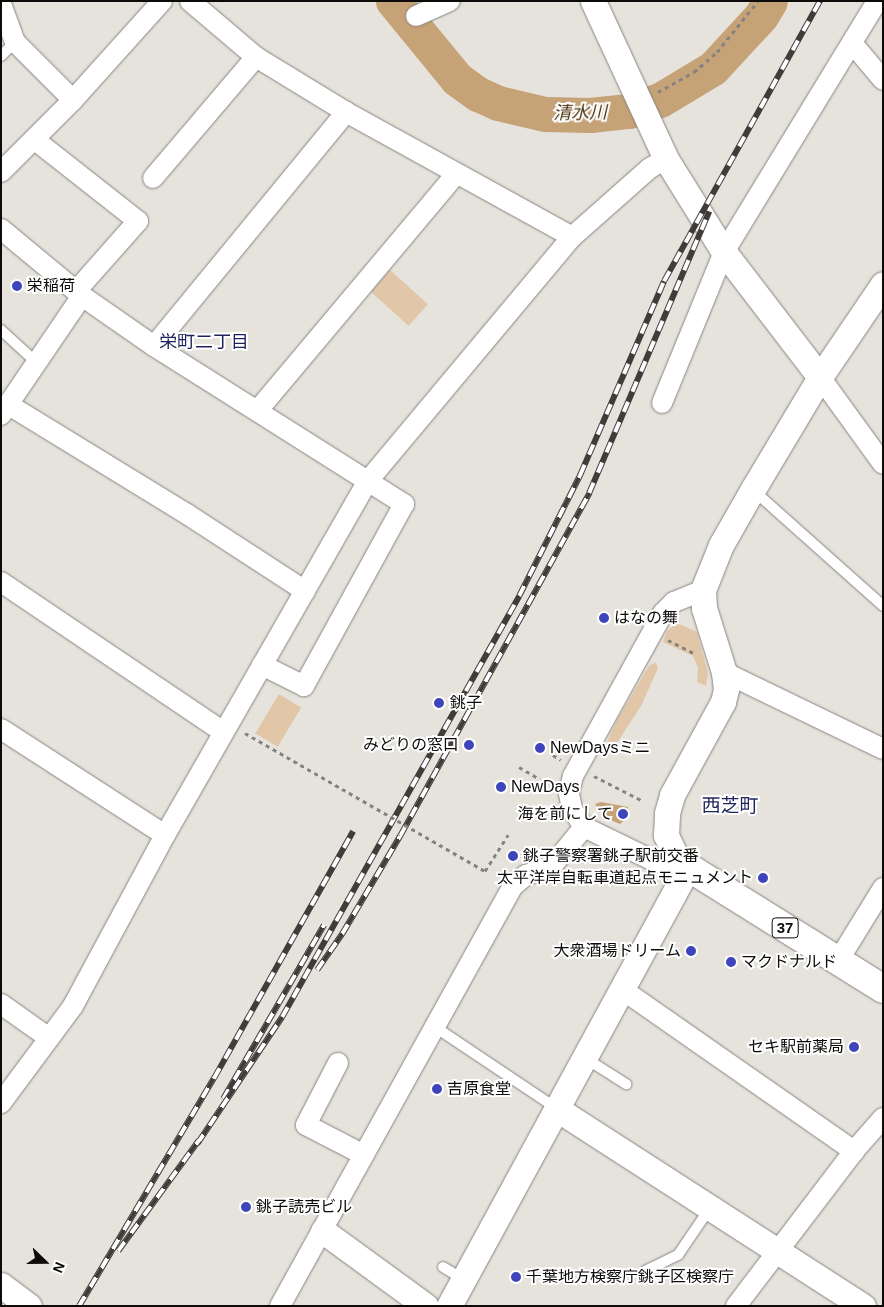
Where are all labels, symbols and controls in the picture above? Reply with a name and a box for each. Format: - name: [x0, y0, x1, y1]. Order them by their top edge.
- water label: 清水川: [553, 102, 607, 124]
- place label: 栄稲荷: [27, 276, 75, 296]
- marker: 栄稲荷: [11, 280, 23, 292]
- district label: 栄町二丁目: [159, 331, 249, 353]
- place label: はなの舞: [614, 608, 678, 628]
- marker: はなの舞: [598, 612, 610, 624]
- place label: 銚子: [450, 693, 482, 713]
- marker: 銚子: [432, 696, 446, 710]
- place label: みどりの窓口: [363, 735, 459, 755]
- place label: NewDaysミニ: [550, 738, 650, 758]
- marker: みどりの窓口: [463, 739, 475, 751]
- marker: NewDaysミニ: [534, 742, 546, 754]
- place label: NewDays: [511, 777, 579, 797]
- marker: NewDays: [495, 781, 507, 793]
- district label: 西芝町: [702, 795, 758, 817]
- place label: 海を前にして: [517, 804, 613, 824]
- marker: 海を前にして: [617, 808, 629, 820]
- place label: 銚子警察署銚子駅前交番: [523, 846, 699, 866]
- marker: 銚子警察署銚子駅前交番: [507, 850, 519, 862]
- place label: 太平洋岸自転車道起点モニュメント: [497, 868, 753, 888]
- marker: 太平洋岸自転車道起点モニュメント: [757, 872, 769, 884]
- road number: 37: [771, 916, 799, 940]
- place label: 大衆酒場ドリーム: [553, 941, 681, 961]
- marker: 大衆酒場ドリーム: [685, 945, 697, 957]
- place label: マクドナルド: [741, 952, 837, 972]
- marker: マクドナルド: [725, 956, 737, 968]
- place label: セキ駅前薬局: [748, 1037, 844, 1057]
- marker: セキ駅前薬局: [848, 1041, 860, 1053]
- place label: 吉原食堂: [447, 1079, 511, 1099]
- marker: 吉原食堂: [431, 1083, 443, 1095]
- place label: 銚子読売ビル: [256, 1197, 352, 1217]
- marker: 銚子読売ビル: [240, 1201, 252, 1213]
- north arrow: [20, 1237, 70, 1287]
- text: N: [50, 1260, 68, 1275]
- place label: 千葉地方検察庁銚子区検察庁: [526, 1267, 734, 1287]
- marker: 千葉地方検察庁銚子区検察庁: [510, 1271, 522, 1283]

